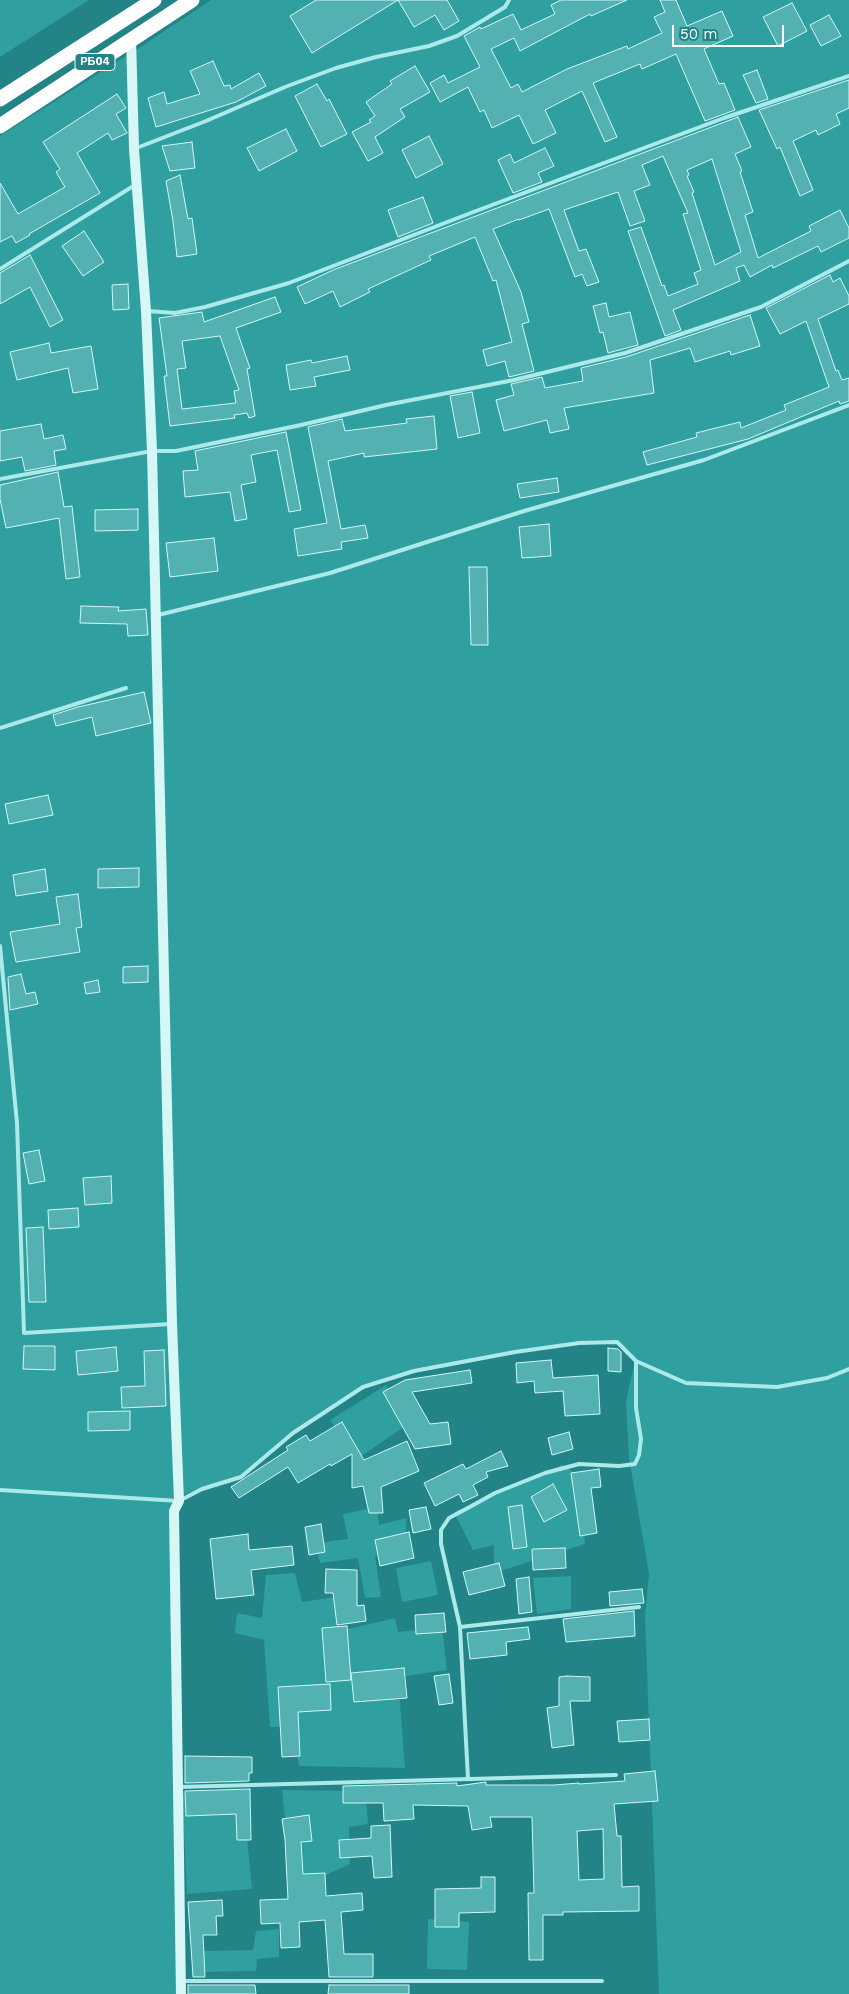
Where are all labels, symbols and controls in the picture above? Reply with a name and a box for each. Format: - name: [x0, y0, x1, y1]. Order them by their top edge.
- scale bar: [674, 15, 786, 47]
- text: 50 m: [680, 25, 717, 43]
- road number: РБ04: [75, 54, 115, 70]

